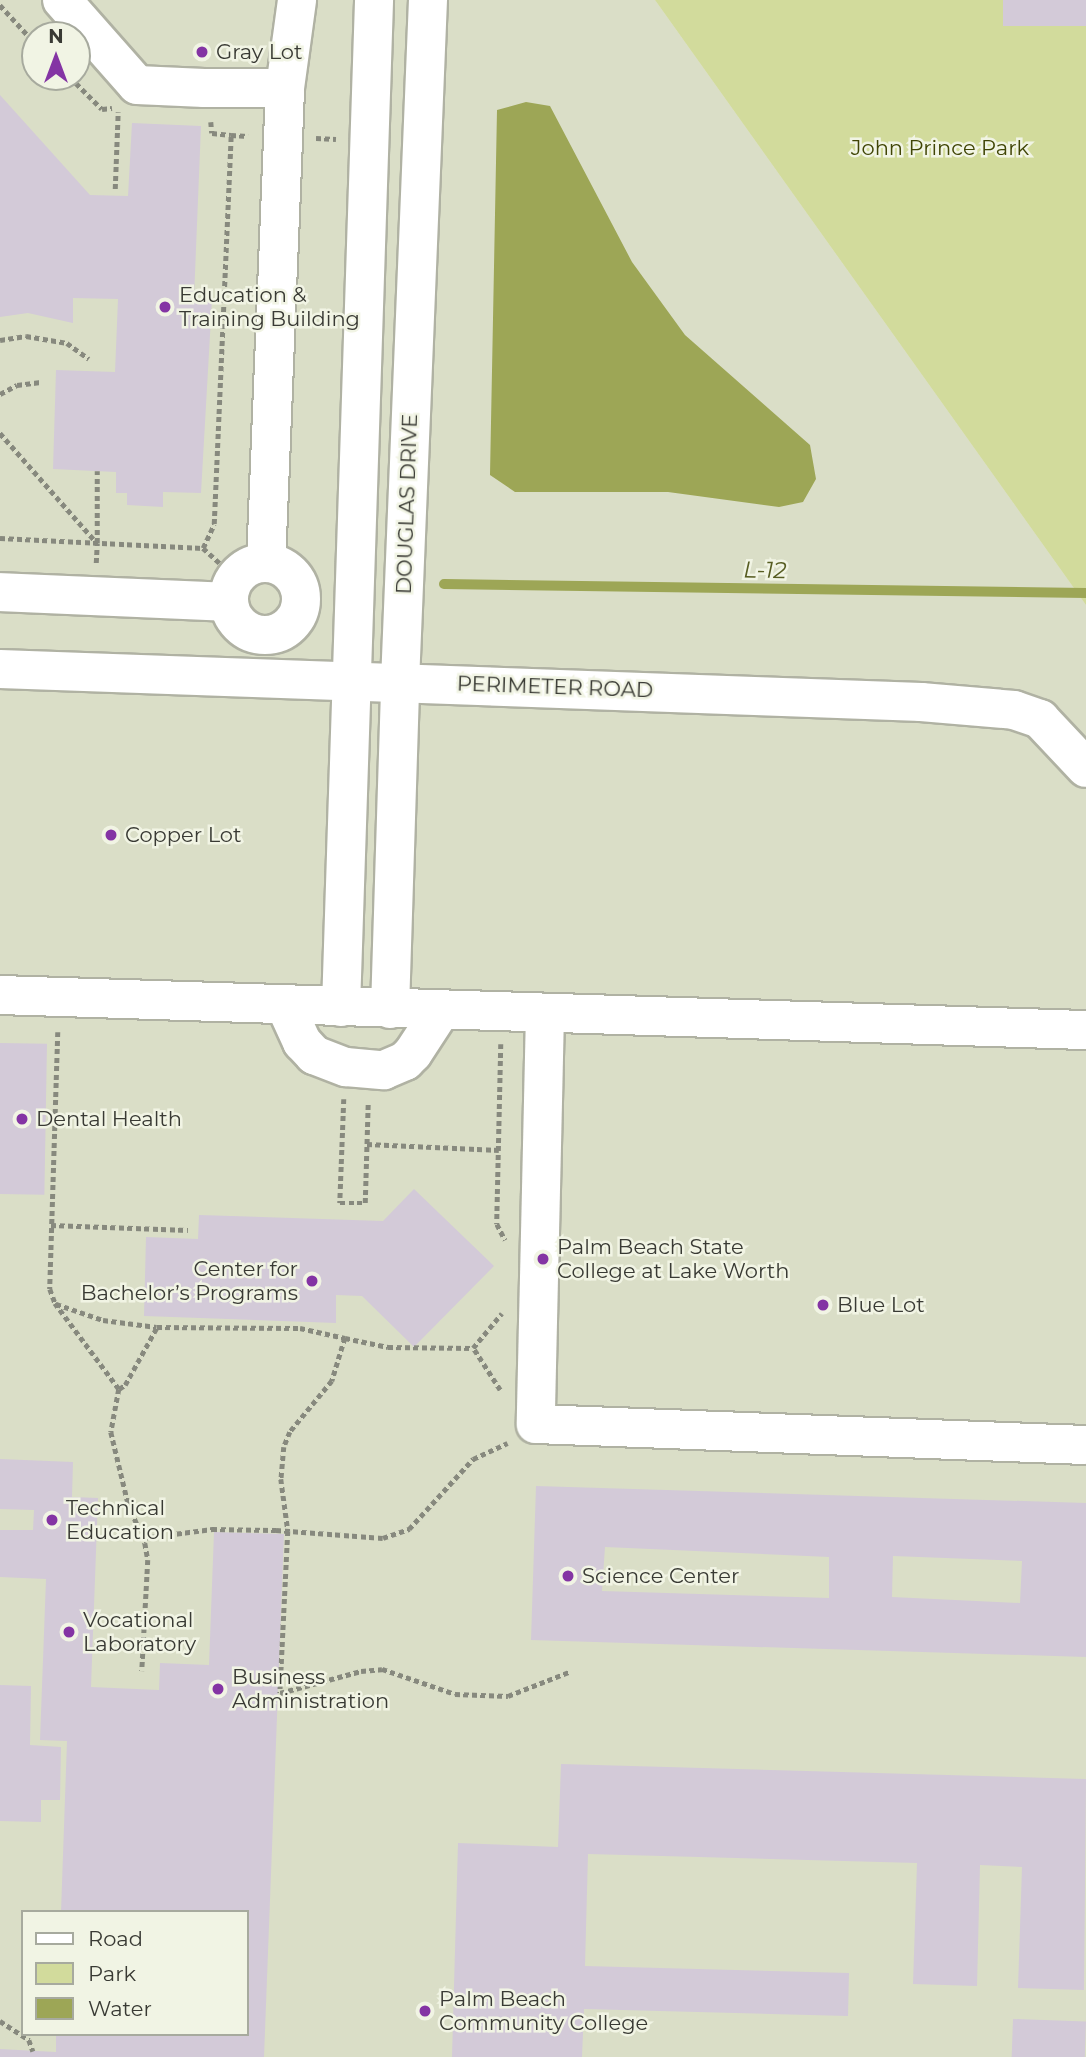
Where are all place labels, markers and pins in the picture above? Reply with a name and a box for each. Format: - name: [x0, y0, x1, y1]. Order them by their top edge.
- place label: Gray Lot: [216, 39, 303, 65]
- marker: Gray Lot: [194, 44, 210, 60]
- place label: Education & Training Building: [179, 282, 360, 332]
- marker: Education & Training Building: [157, 299, 173, 315]
- place label: Copper Lot: [125, 822, 242, 848]
- marker: Copper Lot: [103, 827, 119, 843]
- place label: Dental Health: [36, 1106, 182, 1132]
- marker: Dental Health: [14, 1111, 30, 1127]
- place label: Palm Beach State College at Lake Worth: [557, 1234, 789, 1284]
- marker: Palm Beach State College at Lake Worth: [535, 1251, 551, 1267]
- place label: Center for Bachelor’s Programs: [81, 1256, 298, 1306]
- marker: Center for Bachelor’s Programs: [304, 1273, 320, 1289]
- place label: Blue Lot: [837, 1292, 925, 1318]
- marker: Blue Lot: [815, 1297, 831, 1313]
- place label: Technical Education: [66, 1495, 174, 1545]
- marker: Technical Education: [44, 1512, 60, 1528]
- place label: Science Center: [582, 1563, 739, 1589]
- marker: Science Center: [560, 1568, 576, 1584]
- place label: Vocational Laboratory: [83, 1607, 196, 1657]
- marker: Vocational Laboratory: [61, 1624, 77, 1640]
- place label: Business Administration: [232, 1664, 389, 1714]
- marker: Business Administration: [210, 1681, 226, 1697]
- place label: Palm Beach Community College: [439, 1986, 648, 2036]
- marker: Palm Beach Community College: [417, 2003, 433, 2019]

